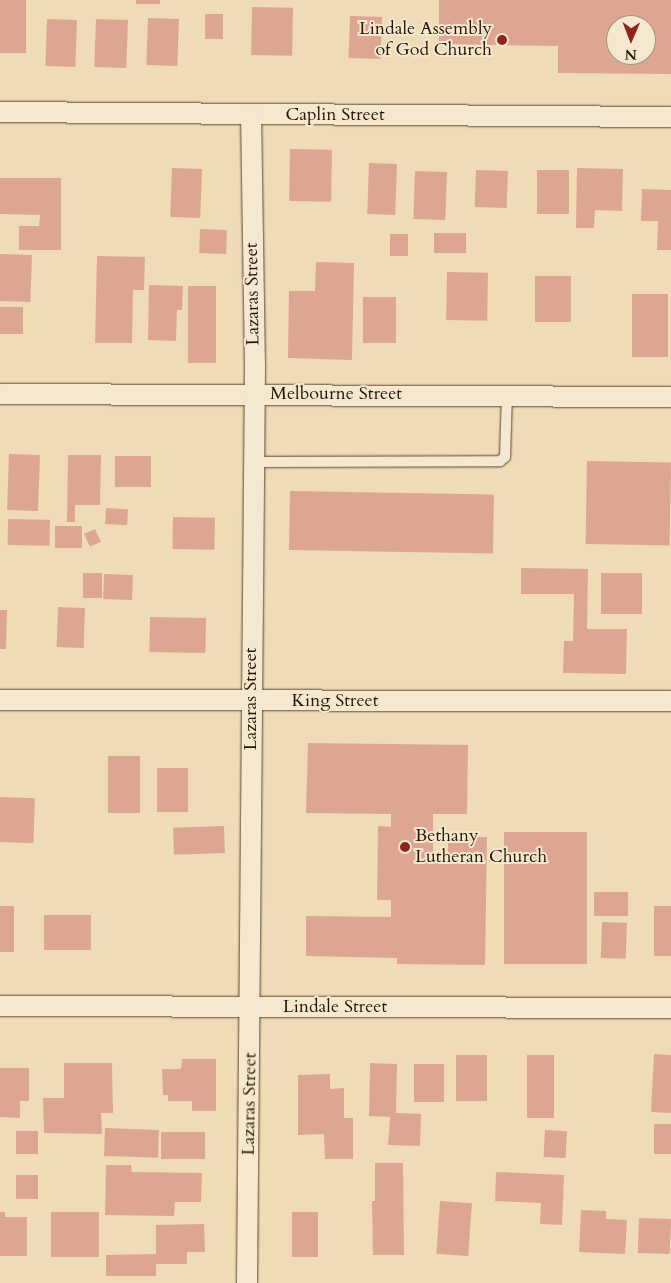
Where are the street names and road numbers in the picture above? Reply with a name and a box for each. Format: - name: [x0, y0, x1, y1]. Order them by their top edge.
- street label: Caplin Street: [285, 104, 385, 126]
- street label: Lazaras Street: [241, 242, 265, 346]
- street label: Melbourne Street: [270, 383, 402, 405]
- street label: Lazaras Street: [240, 648, 262, 750]
- street label: King Street: [292, 690, 378, 712]
- street label: Lindale Street: [283, 996, 387, 1018]
- street label: Lazaras Street: [238, 1052, 262, 1156]

